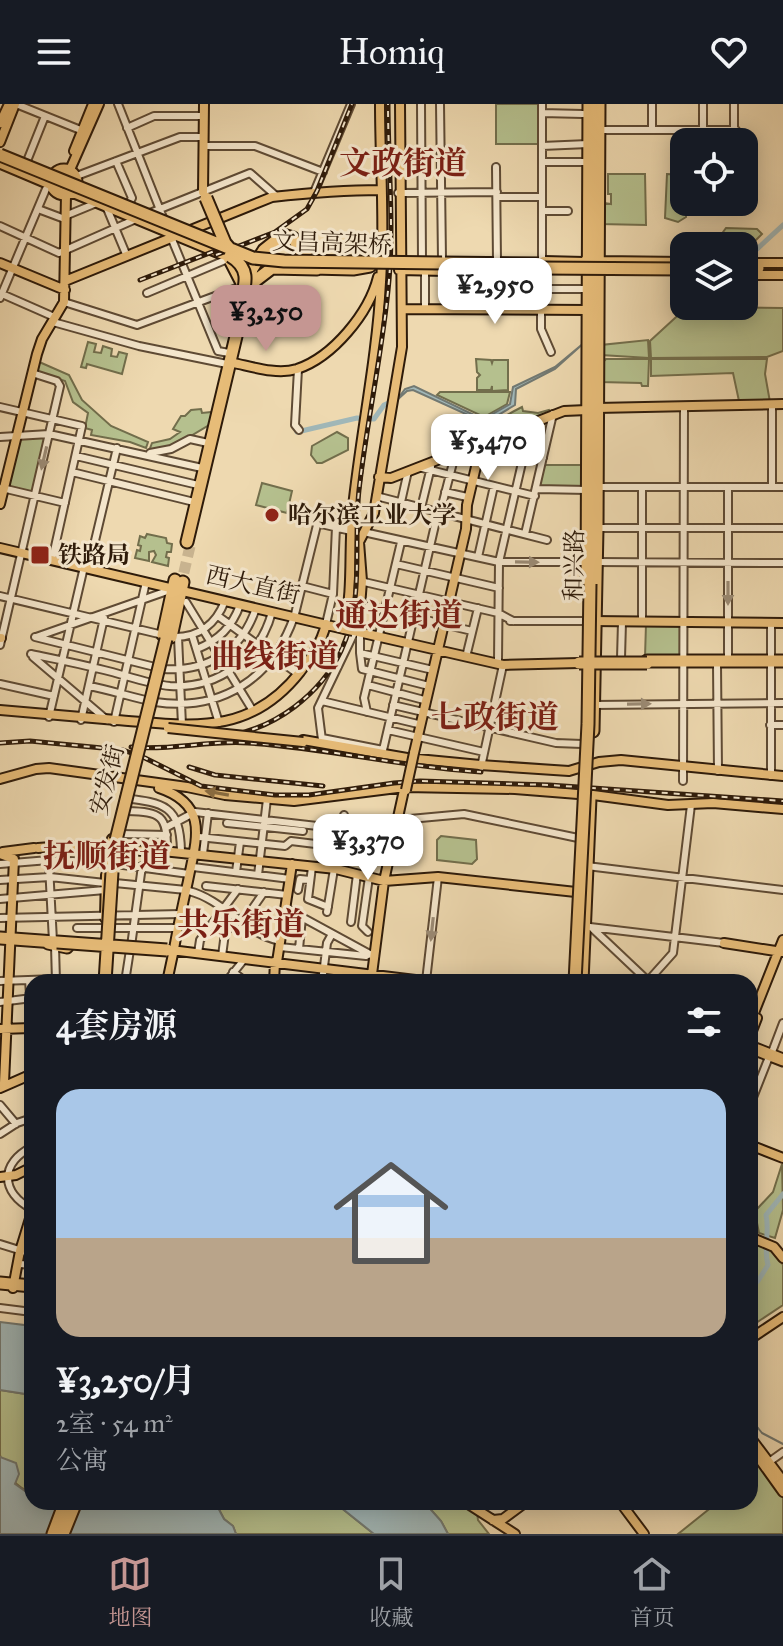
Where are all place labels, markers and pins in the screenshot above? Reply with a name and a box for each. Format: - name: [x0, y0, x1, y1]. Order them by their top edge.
- pin: ¥2,950: [430, 258, 560, 326]
- pin: ¥3,250: [201, 285, 331, 353]
- pin: ¥5,470: [423, 414, 553, 482]
- place label: 哈尔滨工业大学: [288, 500, 456, 530]
- marker: 哈尔滨工业大学: [263, 506, 281, 524]
- place label: 铁路局: [58, 540, 130, 570]
- marker: 铁路局: [29, 544, 51, 566]
- pin: ¥3,370: [303, 814, 433, 882]

